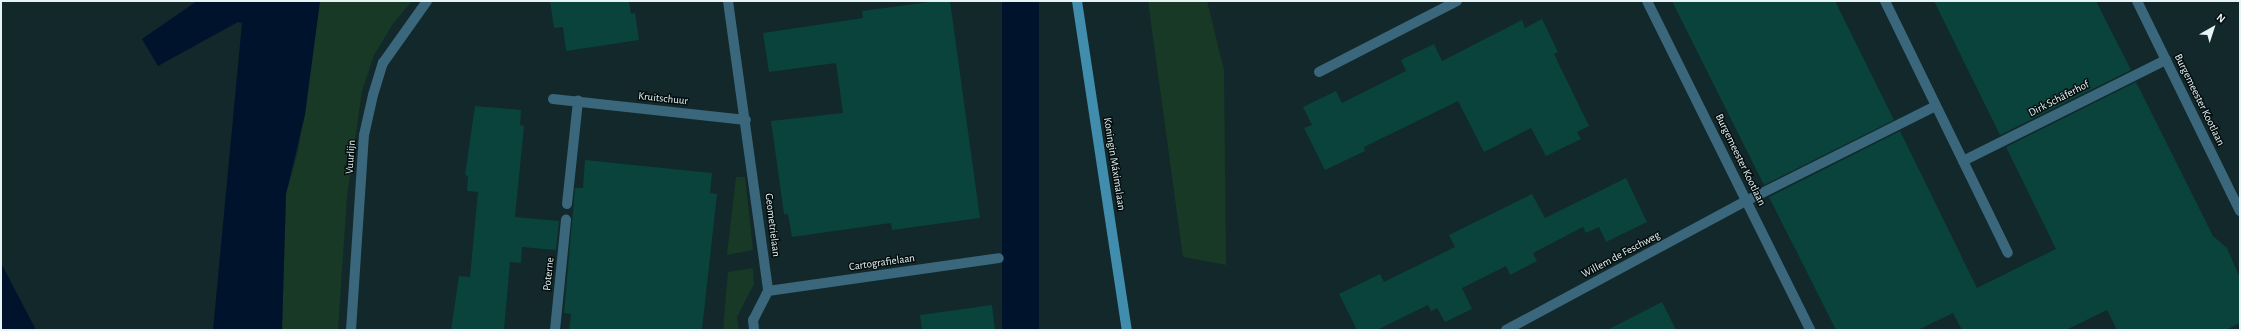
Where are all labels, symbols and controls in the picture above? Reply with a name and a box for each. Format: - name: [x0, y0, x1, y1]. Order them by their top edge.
- north arrow: [2193, 8, 2233, 48]
- text: N: [2214, 12, 2227, 25]
- street label: Burgemeester Kootlaan: [2171, 52, 2227, 148]
- street label: Dirk Schäferhof: [2027, 78, 2091, 120]
- street label: Kruitschuur: [637, 90, 689, 108]
- street label: Burgemeester Kootlaan: [1712, 112, 1768, 208]
- street label: Koningin Máximalaan: [1100, 117, 1128, 211]
- street label: Vuurlijn: [343, 139, 359, 175]
- street label: Geometrielaan: [762, 193, 782, 257]
- street label: Willem de Feschweg: [1579, 229, 1663, 281]
- street label: Cartografielaan: [848, 252, 916, 274]
- street label: Poterne: [541, 257, 557, 291]

